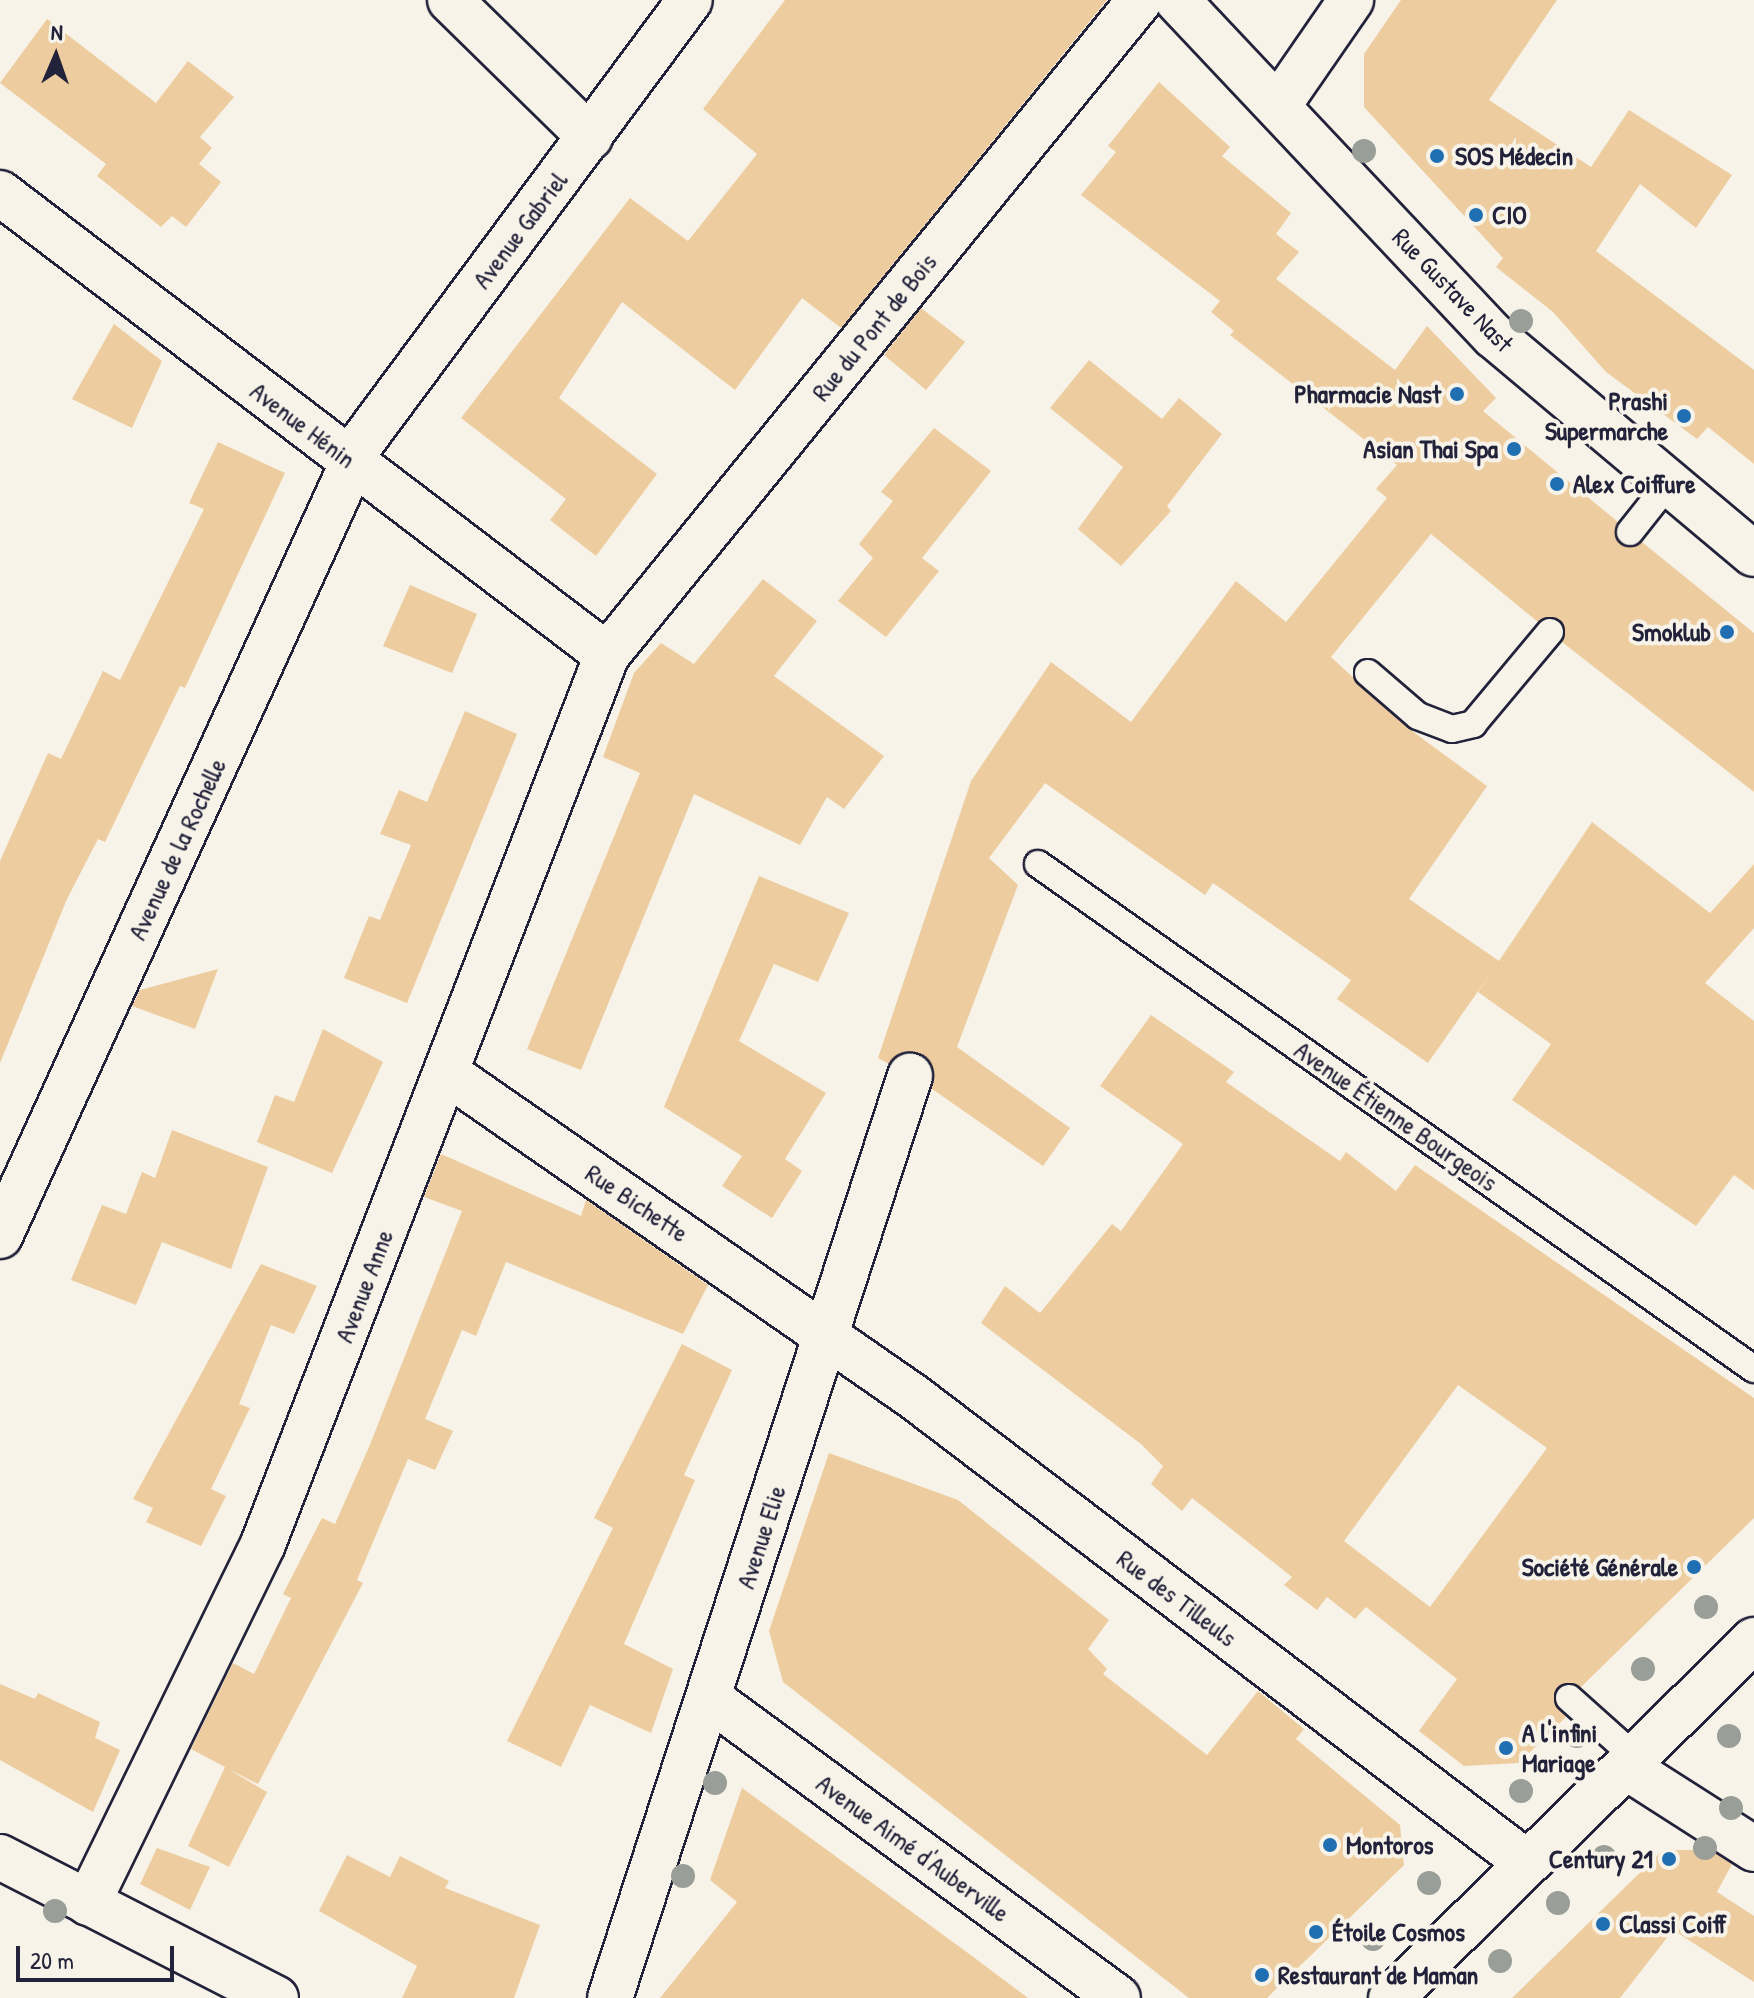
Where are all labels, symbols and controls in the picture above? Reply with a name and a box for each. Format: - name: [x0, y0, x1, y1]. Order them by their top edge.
- north arrow: [16, 16, 96, 96]
- text: N: [50, 17, 63, 47]
- place label: SOS Médecin: [1455, 140, 1573, 172]
- marker: SOS Médecin: [1426, 145, 1448, 167]
- street label: Avenue Gabriel: [466, 165, 574, 295]
- place label: CIO: [1492, 199, 1527, 231]
- marker: CIO: [1467, 206, 1485, 224]
- street label: Rue Gustave Nast: [1386, 222, 1520, 358]
- street label: Rue du Pont de Bois: [805, 247, 943, 407]
- street label: Avenue Hénin: [244, 375, 362, 475]
- place label: Pharmacie Nast: [1294, 378, 1441, 410]
- marker: Pharmacie Nast: [1448, 385, 1466, 403]
- place label: Prashi Supermarche: [1545, 385, 1668, 446]
- marker: Prashi Supermarche: [1675, 407, 1693, 425]
- place label: Asian Thai Spa: [1363, 433, 1498, 465]
- marker: Asian Thai Spa: [1505, 440, 1523, 458]
- place label: Alex Coiffure: [1573, 468, 1696, 500]
- marker: Alex Coiffure: [1548, 475, 1566, 493]
- place label: Smoklub: [1632, 616, 1711, 648]
- marker: Smoklub: [1718, 623, 1736, 641]
- street label: Avenue de la Rochelle: [121, 753, 233, 945]
- street label: Avenue Étienne Bourgeois: [1288, 1034, 1504, 1198]
- street label: Rue Bichette: [580, 1157, 694, 1249]
- street label: Avenue Anne: [328, 1225, 400, 1347]
- street label: Avenue Elie: [730, 1482, 792, 1592]
- street label: Rue des Tilleuls: [1111, 1543, 1243, 1653]
- place label: Société Générale: [1522, 1551, 1678, 1583]
- marker: Société Générale: [1685, 1558, 1703, 1576]
- place label: A l'infini Mariage: [1522, 1717, 1597, 1778]
- marker: A l'infini Mariage: [1497, 1739, 1515, 1757]
- street label: Avenue Aimé d'Auberville: [810, 1768, 1016, 1928]
- place label: Montoros: [1346, 1829, 1434, 1861]
- marker: Montoros: [1321, 1836, 1339, 1854]
- place label: Century 21: [1549, 1843, 1653, 1875]
- marker: Century 21: [1660, 1850, 1678, 1868]
- place label: Classi Coiff: [1619, 1908, 1726, 1940]
- marker: Classi Coiff: [1594, 1915, 1612, 1933]
- place label: Étoile Cosmos: [1332, 1916, 1465, 1948]
- marker: Étoile Cosmos: [1307, 1923, 1325, 1941]
- scale bar: [20, 1930, 178, 1980]
- text: 20 m: [30, 1944, 74, 1976]
- place label: Restaurant de Maman: [1278, 1959, 1478, 1991]
- marker: Restaurant de Maman: [1253, 1966, 1271, 1984]

